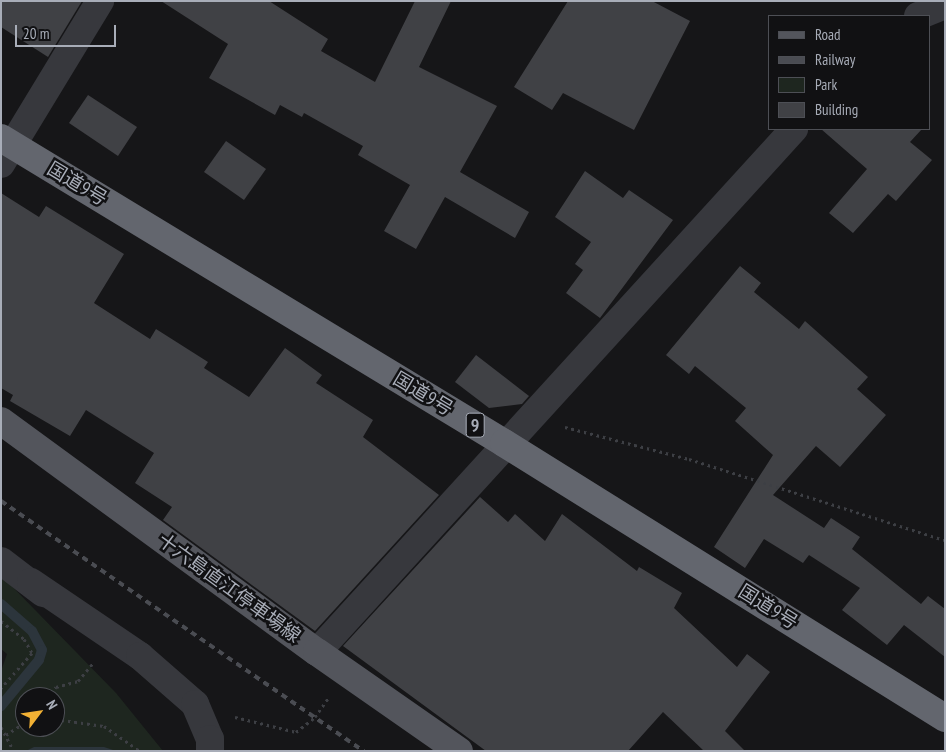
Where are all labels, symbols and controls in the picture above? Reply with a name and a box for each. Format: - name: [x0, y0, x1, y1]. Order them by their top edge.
- scale bar: [18, 15, 119, 47]
- legend: [768, 15, 931, 130]
- text: 20 m: [23, 24, 49, 43]
- text: Road: [815, 25, 841, 44]
- text: Railway: [815, 50, 855, 69]
- text: Park: [815, 75, 837, 94]
- text: Building: [815, 100, 858, 119]
- street label: 国道9号: [43, 157, 111, 211]
- street label: 国道9号: [389, 367, 457, 421]
- road number: 9: [465, 410, 485, 440]
- street label: 十六島直江停車場線: [153, 529, 305, 647]
- street label: 国道9号: [734, 580, 802, 634]
- north arrow: [15, 687, 65, 737]
- text: N: [42, 697, 62, 713]

